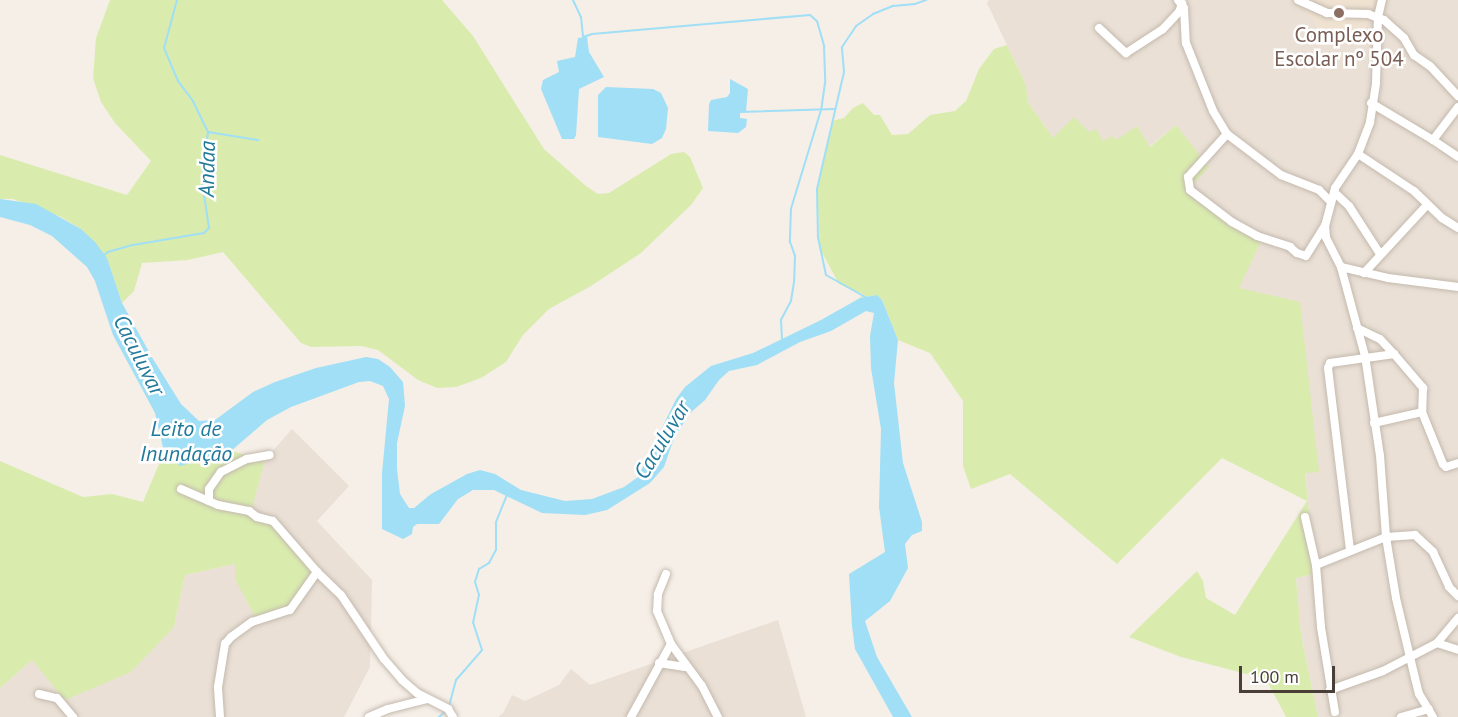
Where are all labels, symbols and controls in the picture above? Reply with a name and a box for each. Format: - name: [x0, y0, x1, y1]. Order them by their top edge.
- marker: Complexo Escolar nº 504: [1332, 6, 1346, 20]
- place label: Complexo Escolar nº 504: [1274, 22, 1404, 72]
- water label: Andaa: [193, 141, 221, 197]
- water label: Caculuvar: [108, 310, 170, 400]
- water label: Caculuvar: [628, 396, 696, 484]
- water label: Leito de Inundação: [140, 415, 232, 466]
- scale bar: [1242, 654, 1338, 692]
- text: 100 m: [1250, 665, 1299, 688]

